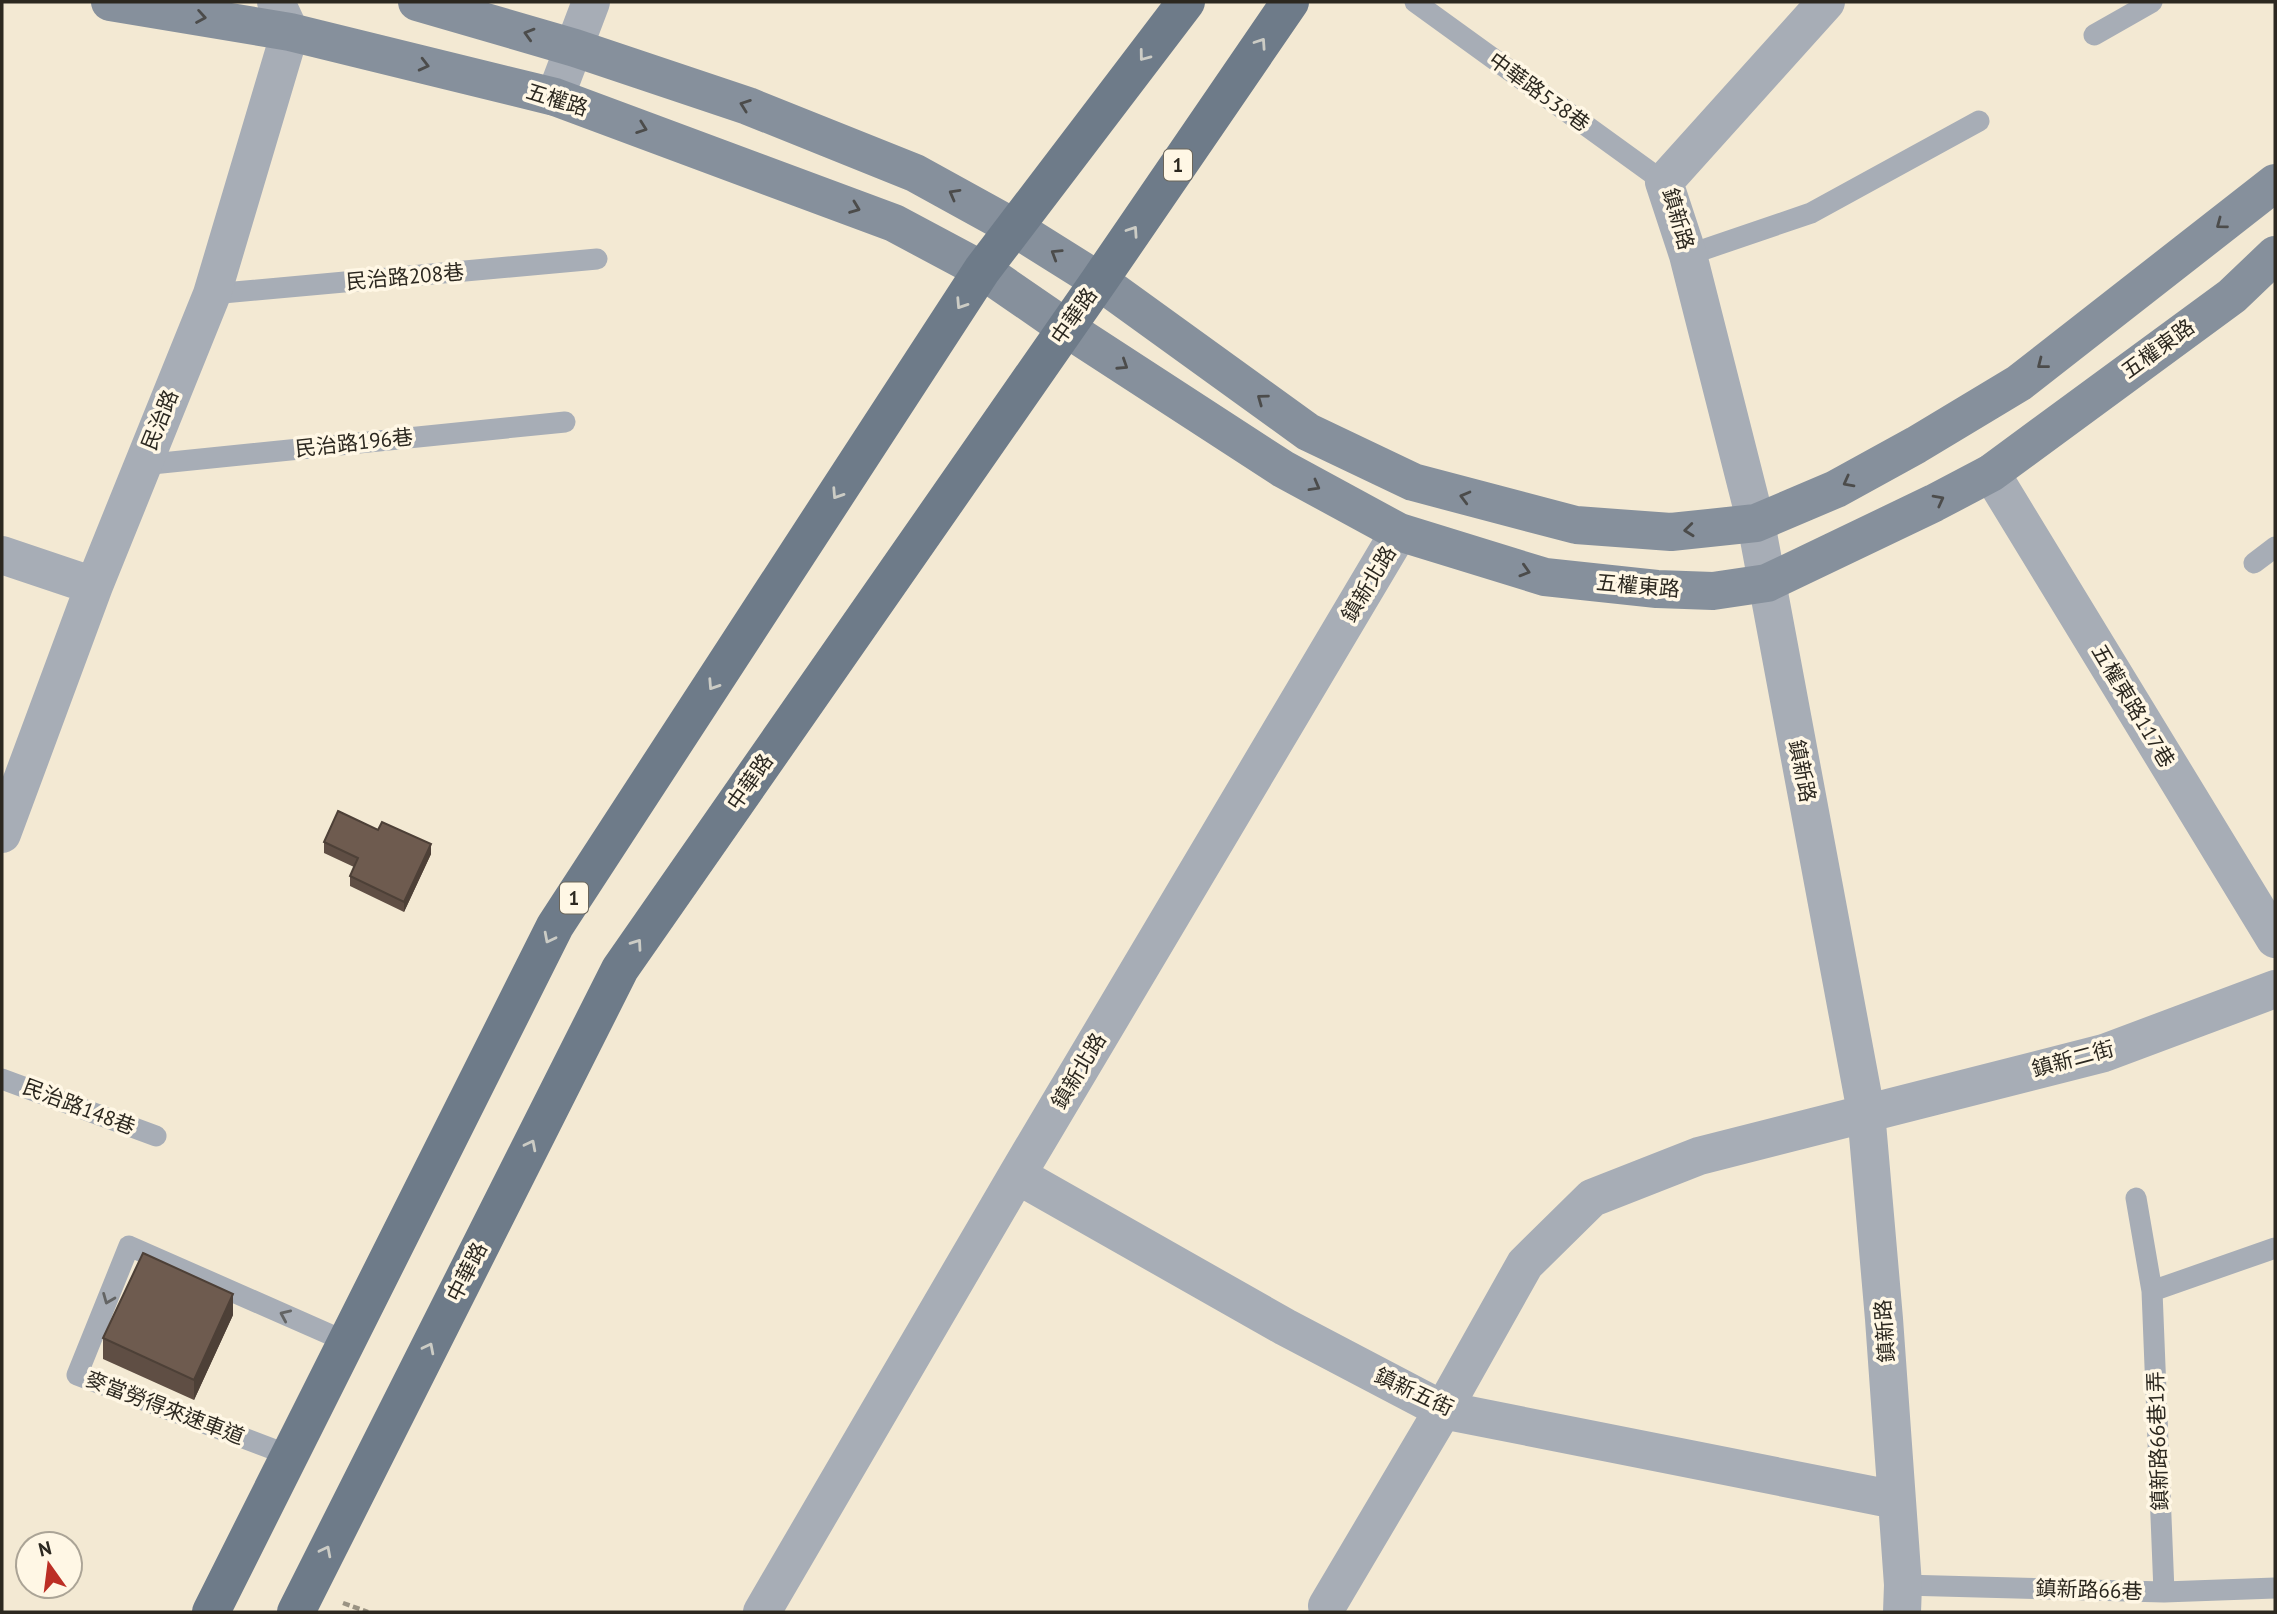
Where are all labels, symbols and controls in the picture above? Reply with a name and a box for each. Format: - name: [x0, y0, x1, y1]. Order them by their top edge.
- one-way arrow: [195, 9, 207, 24]
- one-way arrow: [523, 28, 535, 43]
- one-way arrow: [1253, 38, 1266, 51]
- street label: 中華路538巷: [1483, 46, 1595, 137]
- one-way arrow: [1140, 48, 1153, 61]
- one-way arrow: [417, 56, 429, 71]
- street label: 五權路: [523, 77, 591, 122]
- one-way arrow: [739, 99, 751, 113]
- one-way arrow: [635, 120, 647, 134]
- road number: 1: [1164, 150, 1192, 181]
- street label: 鎮新路: [1657, 185, 1700, 253]
- one-way arrow: [948, 189, 961, 203]
- one-way arrow: [848, 200, 860, 214]
- one-way arrow: [2217, 216, 2229, 229]
- one-way arrow: [1125, 226, 1138, 239]
- one-way arrow: [1050, 249, 1063, 262]
- street label: 民治路208巷: [345, 258, 465, 295]
- street label: 中華路: [1044, 282, 1103, 349]
- one-way arrow: [956, 296, 969, 309]
- street label: 五權東路: [2116, 313, 2200, 384]
- one-way arrow: [1115, 356, 1128, 369]
- one-way arrow: [2037, 356, 2049, 369]
- street label: 民治路: [135, 386, 184, 454]
- one-way arrow: [1257, 395, 1269, 407]
- street label: 民治路196巷: [294, 423, 414, 462]
- one-way arrow: [1842, 474, 1855, 487]
- one-way arrow: [1308, 478, 1320, 491]
- one-way arrow: [832, 487, 845, 500]
- one-way arrow: [1459, 490, 1471, 505]
- one-way arrow: [1932, 495, 1944, 509]
- one-way arrow: [1683, 522, 1694, 537]
- street label: 鎮新北路: [1335, 541, 1402, 627]
- one-way arrow: [1519, 562, 1531, 577]
- street label: 五權東路: [1595, 568, 1681, 603]
- street label: 五權東路117巷: [2086, 639, 2181, 772]
- one-way arrow: [708, 677, 721, 690]
- street label: 鎮新路: [1783, 737, 1822, 804]
- street label: 中華路: [720, 748, 779, 815]
- road number: 1: [560, 882, 588, 914]
- one-way arrow: [544, 931, 558, 943]
- one-way arrow: [629, 939, 641, 952]
- street label: 鎮新北路: [1045, 1028, 1112, 1114]
- street label: 鎮新二街: [2029, 1035, 2117, 1082]
- street label: 民治路148巷: [19, 1073, 139, 1140]
- one-way arrow: [523, 1140, 537, 1152]
- street label: 中華路: [440, 1238, 493, 1306]
- one-way arrow: [102, 1292, 116, 1304]
- street label: 鎮新路: [1869, 1299, 1900, 1363]
- one-way arrow: [280, 1309, 292, 1323]
- one-way arrow: [420, 1343, 434, 1355]
- street label: 鎮新五街: [1370, 1362, 1458, 1422]
- street label: 麥當勞得來速車道: [82, 1365, 248, 1450]
- street label: 鎮新路66巷1弄: [2142, 1371, 2173, 1511]
- north arrow: [14, 1530, 84, 1600]
- text: N: [36, 1535, 54, 1562]
- one-way arrow: [318, 1546, 332, 1558]
- street label: 鎮新路66巷: [2035, 1574, 2143, 1605]

